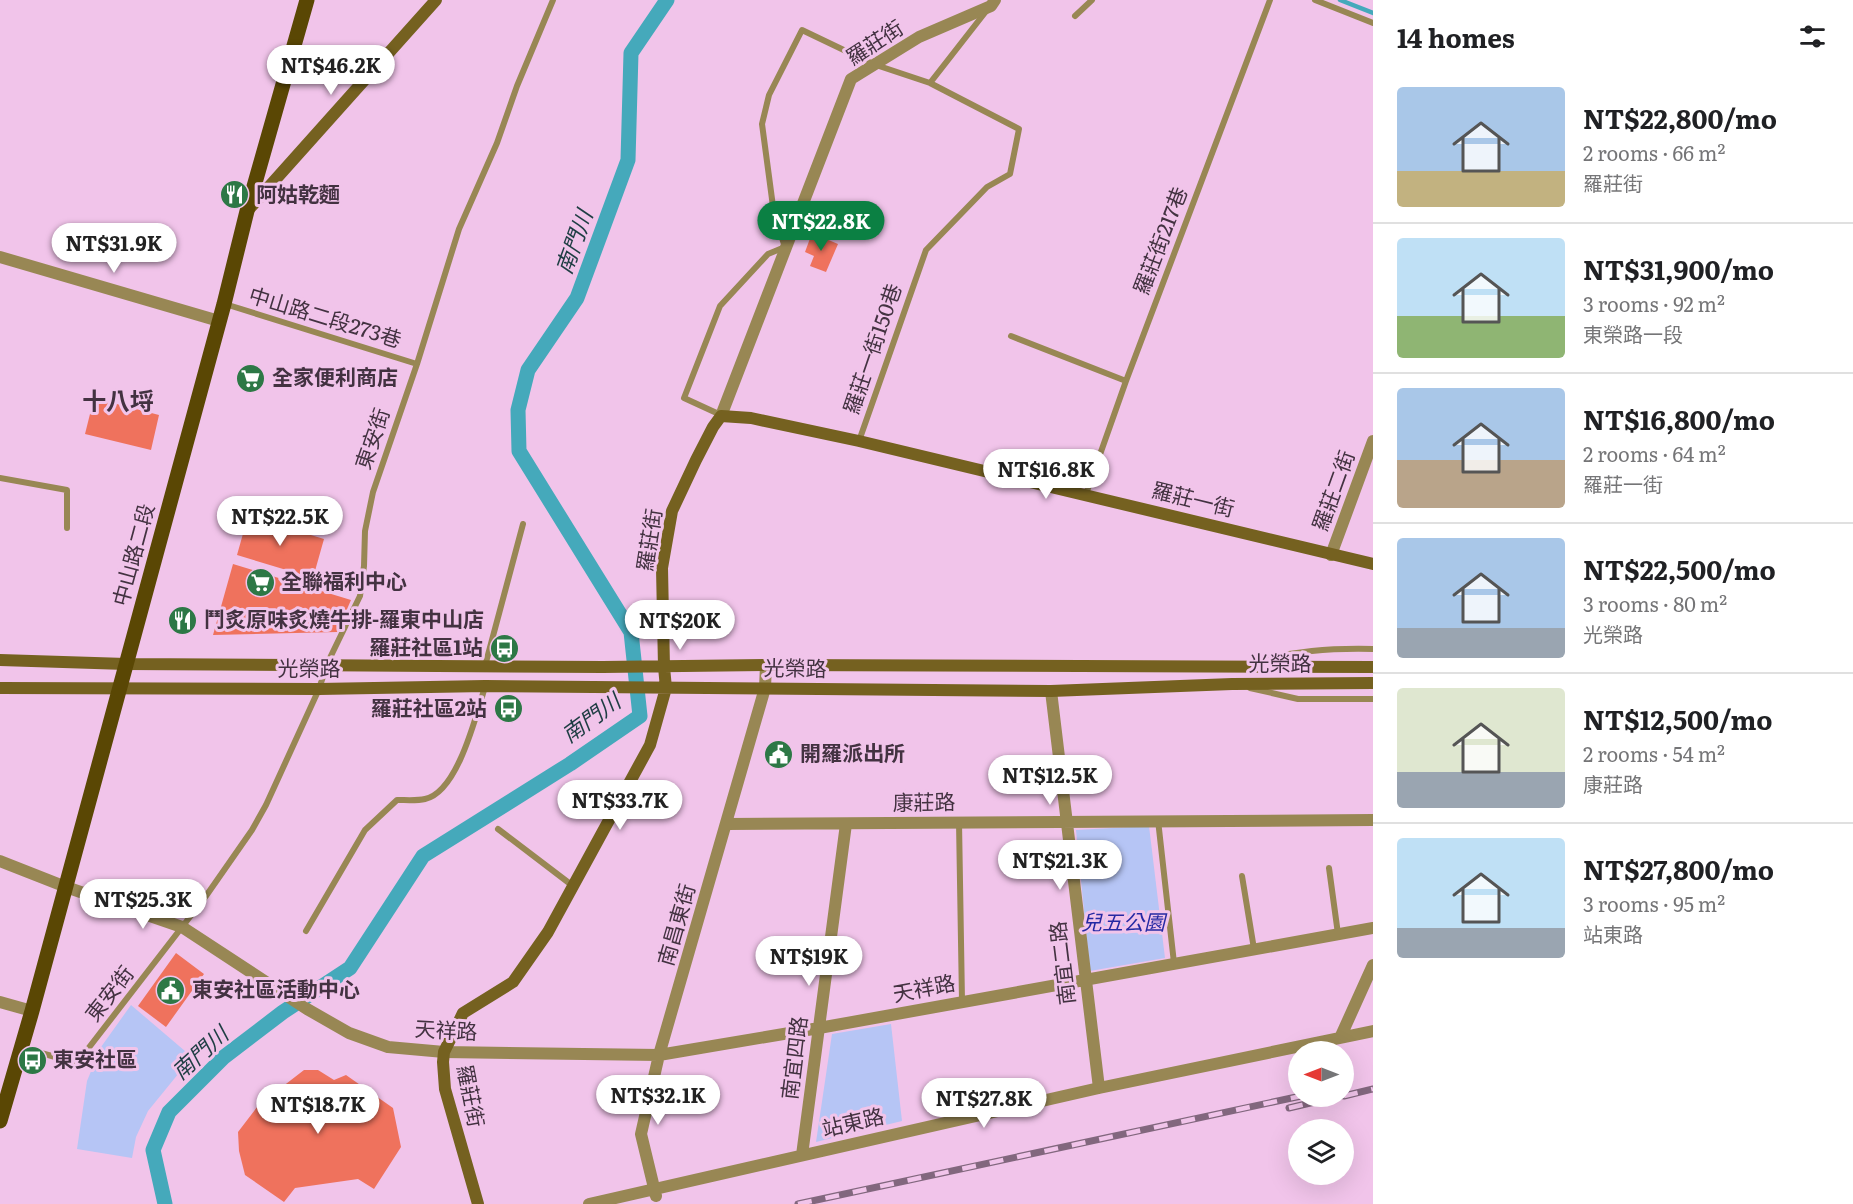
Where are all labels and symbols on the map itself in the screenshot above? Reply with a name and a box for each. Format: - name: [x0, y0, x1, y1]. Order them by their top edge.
- street label: 羅莊街: [839, 11, 908, 71]
- pin: NT$46.2K: [269, 45, 393, 96]
- place label: 阿姑乾麵: [256, 177, 340, 208]
- restaurant icon: 阿姑乾麵: [219, 179, 251, 211]
- street label: 羅莊街217巷: [1124, 182, 1193, 299]
- pin: NT$22.8K: [759, 201, 883, 252]
- water label: 南門川: [546, 203, 600, 278]
- pin: NT$31.9K: [52, 223, 176, 274]
- street label: 中山路二段273巷: [246, 278, 406, 354]
- street label: 羅莊一街150巷: [834, 279, 907, 418]
- place label: 全家便利商店: [272, 360, 398, 391]
- supermarket icon: 全家便利商店: [235, 362, 267, 394]
- district label: 十八埒: [82, 382, 154, 417]
- street label: 東安街: [346, 403, 396, 473]
- street label: 羅莊二街: [1303, 445, 1361, 535]
- pin: NT$16.8K: [984, 449, 1108, 500]
- street label: 羅莊一街: [1149, 472, 1238, 523]
- pin: NT$22.5K: [218, 496, 342, 547]
- street label: 中山路二段: [103, 500, 160, 609]
- street label: 羅莊街: [627, 506, 668, 573]
- place label: 全聯福利中心: [281, 564, 407, 595]
- supermarket icon: 全聯福利中心: [244, 566, 276, 598]
- pin: NT$20K: [631, 600, 729, 651]
- place label: 鬥炙原味炙燒牛排-羅東中山店: [204, 602, 484, 633]
- restaurant icon: 鬥炙原味炙燒牛排-羅東中山店: [167, 604, 199, 636]
- place label: 羅莊社區1站: [369, 630, 483, 661]
- bus stop icon: 羅莊社區1站: [488, 632, 520, 664]
- street label: 光榮路: [1249, 646, 1312, 677]
- street label: 光榮路: [763, 650, 827, 683]
- street label: 光榮路: [278, 651, 341, 682]
- water label: 南門川: [554, 683, 628, 750]
- place label: 羅莊社區2站: [371, 691, 487, 722]
- bus stop icon: 羅莊社區2站: [492, 693, 524, 725]
- place label: 開羅派出所: [800, 736, 905, 767]
- public building icon: 開羅派出所: [763, 738, 795, 770]
- pin: NT$12.5K: [988, 755, 1112, 806]
- pin: NT$33.7K: [558, 780, 682, 831]
- street label: 康莊路: [892, 784, 956, 817]
- pin: NT$21.3K: [998, 840, 1122, 891]
- pin: NT$25.3K: [81, 879, 205, 930]
- street label: 南昌東街: [648, 880, 701, 969]
- park label: 兒五公園: [1081, 905, 1168, 936]
- street label: 南宜二路: [1040, 920, 1081, 1007]
- pin: NT$19K: [760, 936, 858, 987]
- street label: 東安街: [76, 958, 140, 1027]
- street label: 天祥路: [890, 965, 957, 1008]
- place label: 東安社區活動中心: [192, 972, 360, 1003]
- public building icon: 東安社區活動中心: [155, 974, 187, 1006]
- street label: 天祥路: [414, 1011, 478, 1046]
- street label: 南宜四路: [772, 1014, 813, 1101]
- water label: 南門川: [163, 1016, 236, 1086]
- north arrow: [1288, 1041, 1354, 1107]
- place label: 東安社區: [53, 1042, 137, 1073]
- bus stop icon: 東安社區: [16, 1044, 48, 1076]
- street label: 羅莊街: [451, 1062, 494, 1129]
- pin: NT$32.1K: [596, 1075, 720, 1126]
- pin: NT$27.8K: [922, 1078, 1046, 1129]
- pin: NT$18.7K: [256, 1084, 380, 1135]
- street label: 站東路: [818, 1098, 887, 1143]

